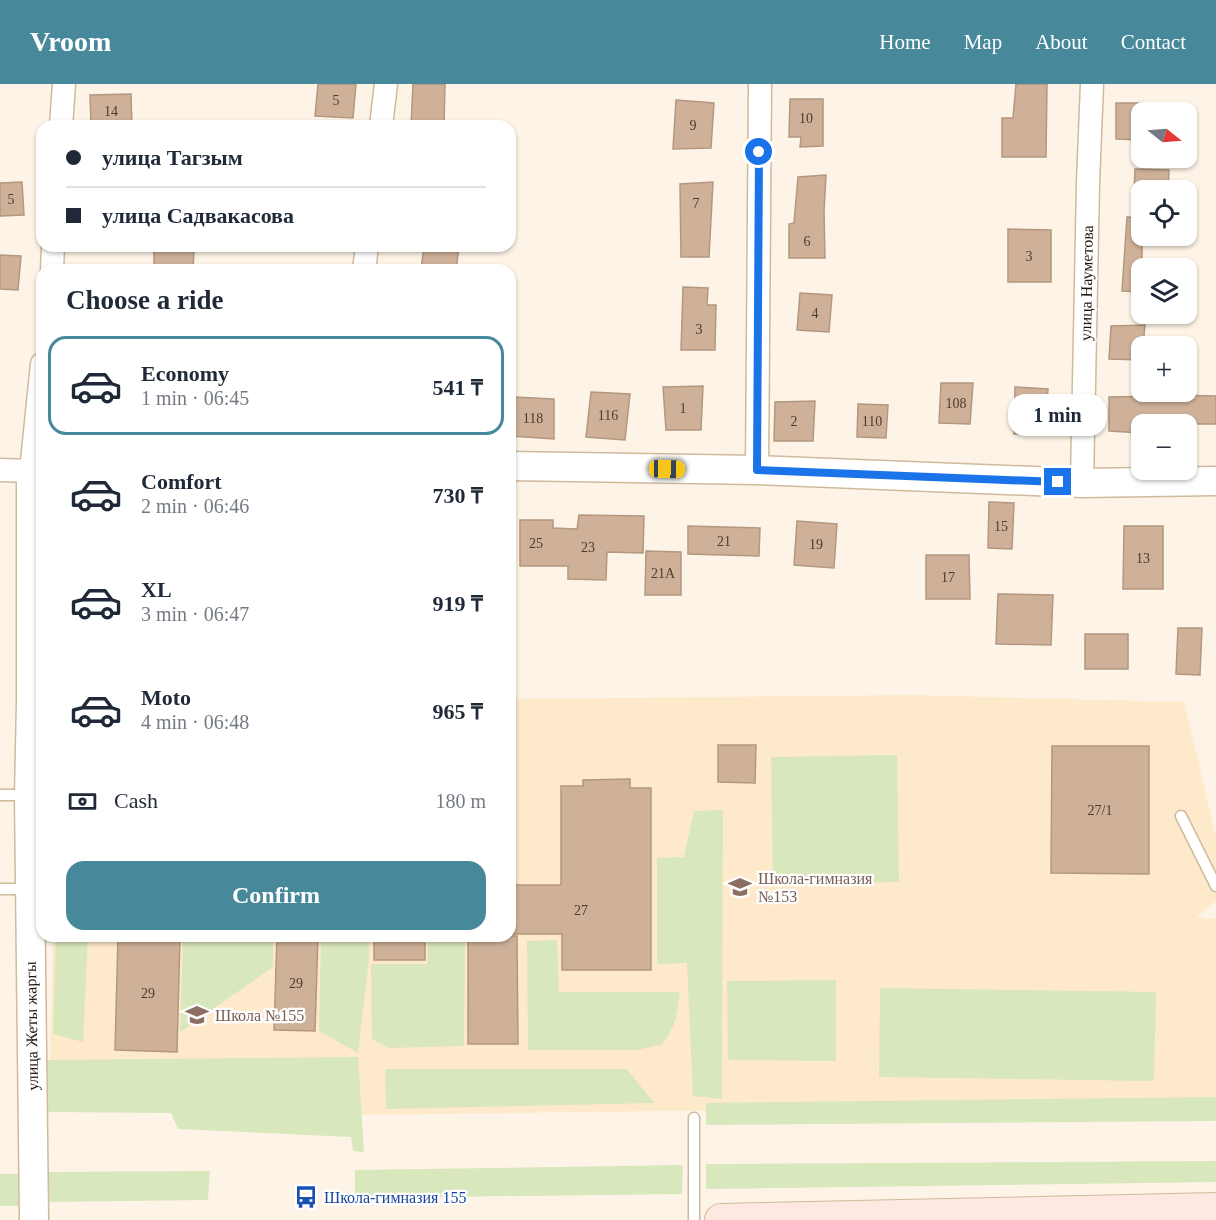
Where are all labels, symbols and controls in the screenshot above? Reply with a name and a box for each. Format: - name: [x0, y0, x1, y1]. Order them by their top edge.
- text: Vroom: [30, 26, 111, 57]
- text: Home: [879, 30, 931, 54]
- text: Map: [964, 30, 1002, 54]
- text: About: [1035, 30, 1088, 54]
- text: Contact: [1121, 30, 1186, 54]
- house number: 5: [333, 93, 340, 108]
- north arrow: [1131, 102, 1197, 168]
- map controls: [1131, 102, 1197, 480]
- house number: 14: [104, 104, 118, 119]
- house number: 10: [799, 111, 813, 126]
- house number: 9: [690, 118, 697, 133]
- route start: [745, 138, 772, 165]
- text: улица Тагзым: [102, 145, 243, 170]
- button: locate: [1131, 180, 1197, 246]
- house number: 5: [8, 192, 15, 207]
- house number: 7: [693, 196, 700, 211]
- text: улица Садвакасова: [102, 203, 294, 228]
- street label: улица Науметова: [1077, 225, 1097, 341]
- house number: 6: [804, 234, 811, 249]
- house number: 3: [1026, 249, 1033, 264]
- button: layers: [1131, 258, 1197, 324]
- text: Choose a ride: [66, 285, 224, 315]
- house number: 4: [812, 306, 819, 321]
- house number: 3: [696, 322, 703, 337]
- button: +: [1131, 336, 1197, 402]
- icon: car: [69, 359, 123, 413]
- text: Economy: [141, 361, 229, 386]
- text: 541 ₸: [432, 375, 483, 400]
- text: 1 min · 06:45: [141, 387, 249, 409]
- callout: 1 min: [1008, 395, 1108, 437]
- house number: 108: [946, 396, 967, 411]
- house number: 1: [680, 401, 687, 416]
- text: 1 min: [1033, 404, 1082, 426]
- house number: 116: [598, 408, 618, 423]
- house number: 118: [523, 411, 543, 426]
- house number: 2: [791, 414, 798, 429]
- house number: 110: [862, 414, 882, 429]
- button: −: [1131, 414, 1197, 480]
- car: [649, 460, 685, 478]
- icon: car: [69, 467, 123, 521]
- route end: [1044, 468, 1071, 495]
- text: Comfort: [141, 469, 222, 494]
- text: 730 ₸: [432, 483, 483, 508]
- text: 2 min · 06:46: [141, 495, 249, 517]
- house number: 15: [994, 519, 1008, 534]
- house number: 21: [717, 534, 731, 549]
- house number: 25: [529, 536, 543, 551]
- house number: 19: [809, 537, 823, 552]
- house number: 23: [581, 540, 595, 555]
- house number: 13: [1136, 551, 1150, 566]
- house number: 21А: [651, 566, 676, 581]
- house number: 17: [941, 570, 955, 585]
- icon: car: [69, 575, 123, 629]
- text: XL: [141, 577, 172, 602]
- text: 919 ₸: [432, 591, 483, 616]
- text: 3 min · 06:47: [141, 603, 249, 625]
- icon: car: [69, 683, 123, 737]
- text: Moto: [141, 685, 191, 710]
- text: 965 ₸: [432, 699, 483, 724]
- text: 4 min · 06:48: [141, 711, 249, 733]
- icon: cash: [66, 785, 99, 818]
- text: Cash: [114, 788, 158, 813]
- text: 180 m: [435, 790, 486, 812]
- house number: 27/1: [1088, 803, 1112, 818]
- button: Confirm: [66, 861, 486, 930]
- place label: Школа-гимназия №153: [758, 870, 873, 905]
- school or university icon: Школа-гимназия №153: [727, 874, 753, 900]
- house number: 27: [574, 903, 588, 918]
- street label: улица Жеты жаргы: [22, 961, 42, 1091]
- house number: 29: [289, 976, 303, 991]
- house number: 29: [141, 986, 155, 1001]
- school or university icon: Школа №155: [184, 1002, 210, 1028]
- place label: Школа №155: [215, 1007, 304, 1024]
- bus stop icon: Школа-гимназия 155: [293, 1184, 319, 1210]
- place label: Школа-гимназия 155: [324, 1189, 466, 1206]

